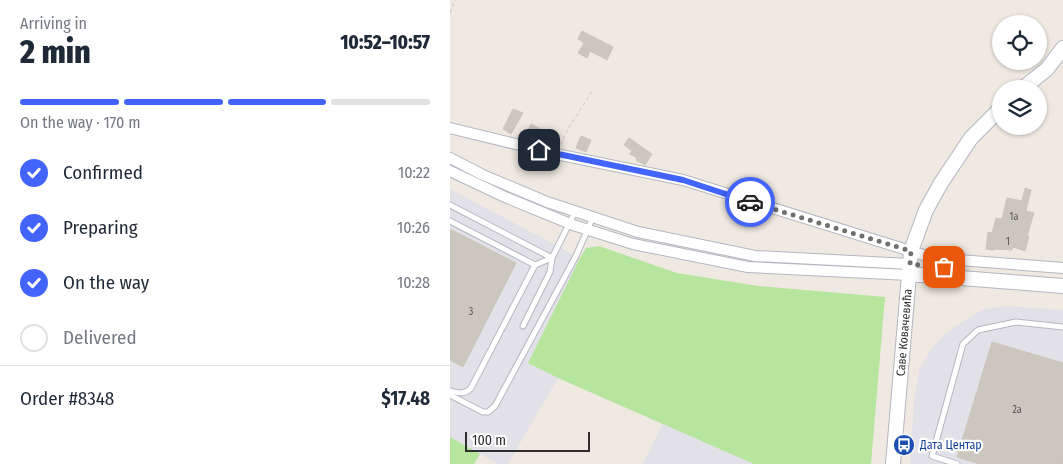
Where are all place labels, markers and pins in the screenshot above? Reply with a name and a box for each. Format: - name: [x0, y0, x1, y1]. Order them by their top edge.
- pin: [518, 129, 560, 171]
- pin: [923, 246, 965, 288]
- bus stop icon: Дата Центар: [892, 433, 916, 457]
- place label: Дата Центар: [919, 438, 982, 452]

